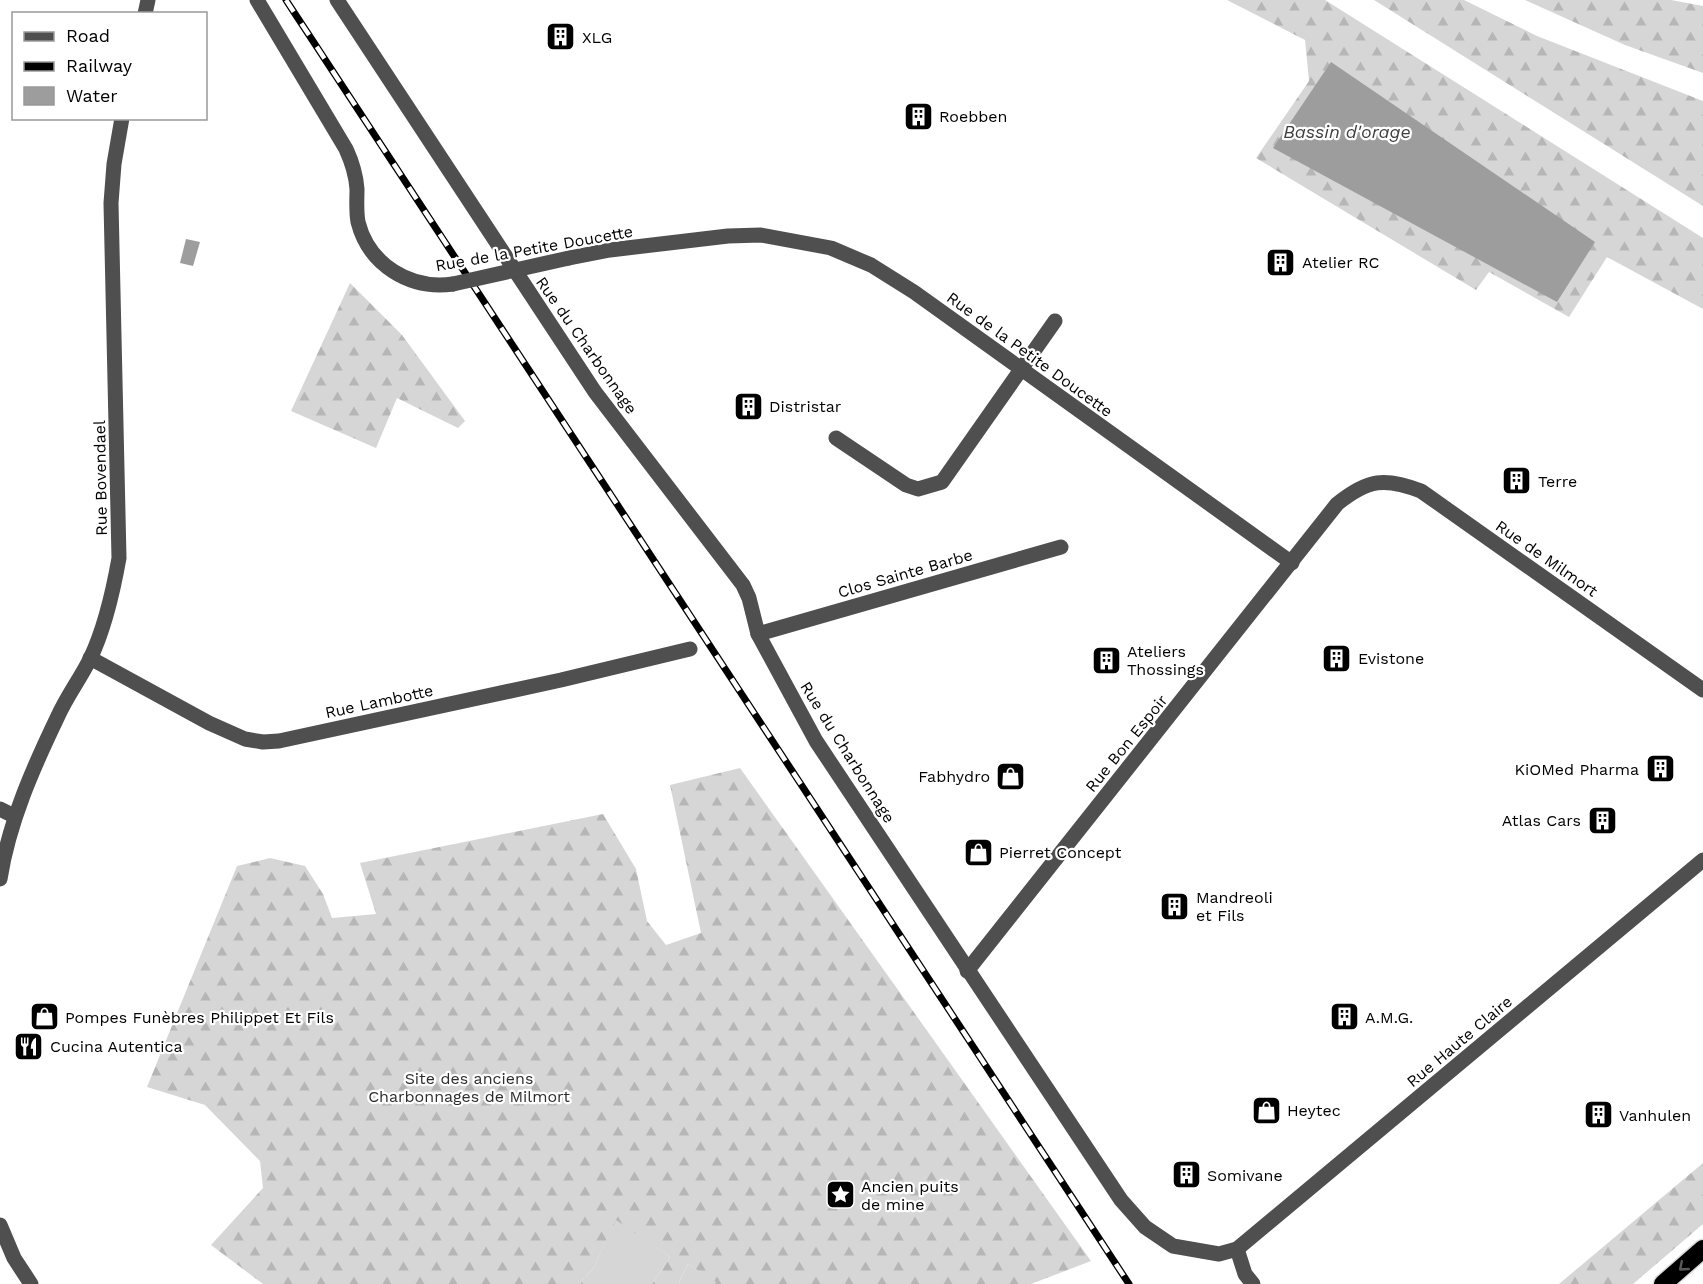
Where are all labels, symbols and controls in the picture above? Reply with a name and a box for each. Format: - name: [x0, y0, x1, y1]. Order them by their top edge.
- legend: [12, 12, 207, 120]
- building icon: XLG: [545, 21, 577, 53]
- text: Road: [66, 25, 110, 46]
- place label: XLG: [582, 28, 612, 47]
- text: Railway: [66, 55, 133, 76]
- text: Water: [66, 85, 118, 106]
- building icon: Roebben: [902, 100, 934, 132]
- place label: Roebben: [939, 107, 1007, 126]
- water label: Bassin d'orage: [1283, 121, 1411, 142]
- street label: Rue de la Petite Doucette: [434, 222, 634, 275]
- building icon: Atelier RC: [1265, 246, 1297, 278]
- place label: Atelier RC: [1302, 253, 1379, 272]
- street label: Rue du Charbonnage: [532, 273, 641, 418]
- street label: Rue de la Petite Doucette: [943, 288, 1116, 421]
- building icon: Distristar: [732, 390, 764, 422]
- place label: Distristar: [769, 397, 842, 416]
- street label: Rue Bovendael: [90, 420, 111, 536]
- building icon: Terre: [1501, 465, 1533, 497]
- place label: Terre: [1538, 472, 1577, 491]
- street label: Rue de Milmort: [1492, 516, 1602, 601]
- street label: Clos Sainte Barbe: [836, 545, 975, 602]
- place label: Ateliers Thossings: [1127, 642, 1204, 679]
- building icon: Evistone: [1321, 642, 1353, 674]
- building icon: Ateliers Thossings: [1090, 644, 1122, 676]
- place label: Evistone: [1358, 649, 1424, 668]
- street label: Rue du Charbonnage: [796, 678, 899, 826]
- street label: Rue Lambotte: [323, 681, 435, 722]
- street label: Rue Bon Espoir: [1081, 691, 1172, 796]
- building icon: KiOMed Pharma: [1644, 753, 1676, 785]
- shop icon: Fabhydro: [995, 760, 1027, 792]
- place label: KiOMed Pharma: [1514, 760, 1639, 779]
- place label: Fabhydro: [918, 767, 990, 786]
- building icon: Atlas Cars: [1586, 804, 1618, 836]
- place label: Atlas Cars: [1502, 811, 1581, 830]
- shop icon: Pierret Concept: [962, 836, 994, 868]
- place label: Pierret Concept: [999, 843, 1122, 862]
- place label: Mandreoli et Fils: [1196, 888, 1273, 925]
- building icon: Mandreoli et Fils: [1159, 890, 1191, 922]
- street label: Rue Haute Claire: [1403, 992, 1516, 1091]
- shop icon: Pompes Funèbres Philippet Et Fils: [28, 1001, 60, 1033]
- building icon: A.M.G.: [1328, 1001, 1360, 1033]
- place label: Pompes Funèbres Philippet Et Fils: [65, 1008, 334, 1027]
- place label: A.M.G.: [1365, 1008, 1413, 1027]
- restaurant icon: Cucina Autentica: [13, 1030, 45, 1062]
- place label: Cucina Autentica: [50, 1037, 182, 1056]
- park label: Site des anciens Charbonnages de Milmort: [368, 1069, 570, 1106]
- shop icon: Heytec: [1250, 1094, 1282, 1126]
- building icon: Vanhulen: [1582, 1099, 1614, 1131]
- place label: Heytec: [1287, 1101, 1341, 1120]
- place label: Vanhulen: [1619, 1106, 1691, 1125]
- building icon: Somivane: [1170, 1159, 1202, 1191]
- place label: Somivane: [1207, 1166, 1283, 1185]
- place label: Ancien puits de mine: [861, 1177, 959, 1214]
- place icon: Ancien puits de mine: [824, 1179, 856, 1211]
- one-way arrow: [1679, 1259, 1690, 1270]

